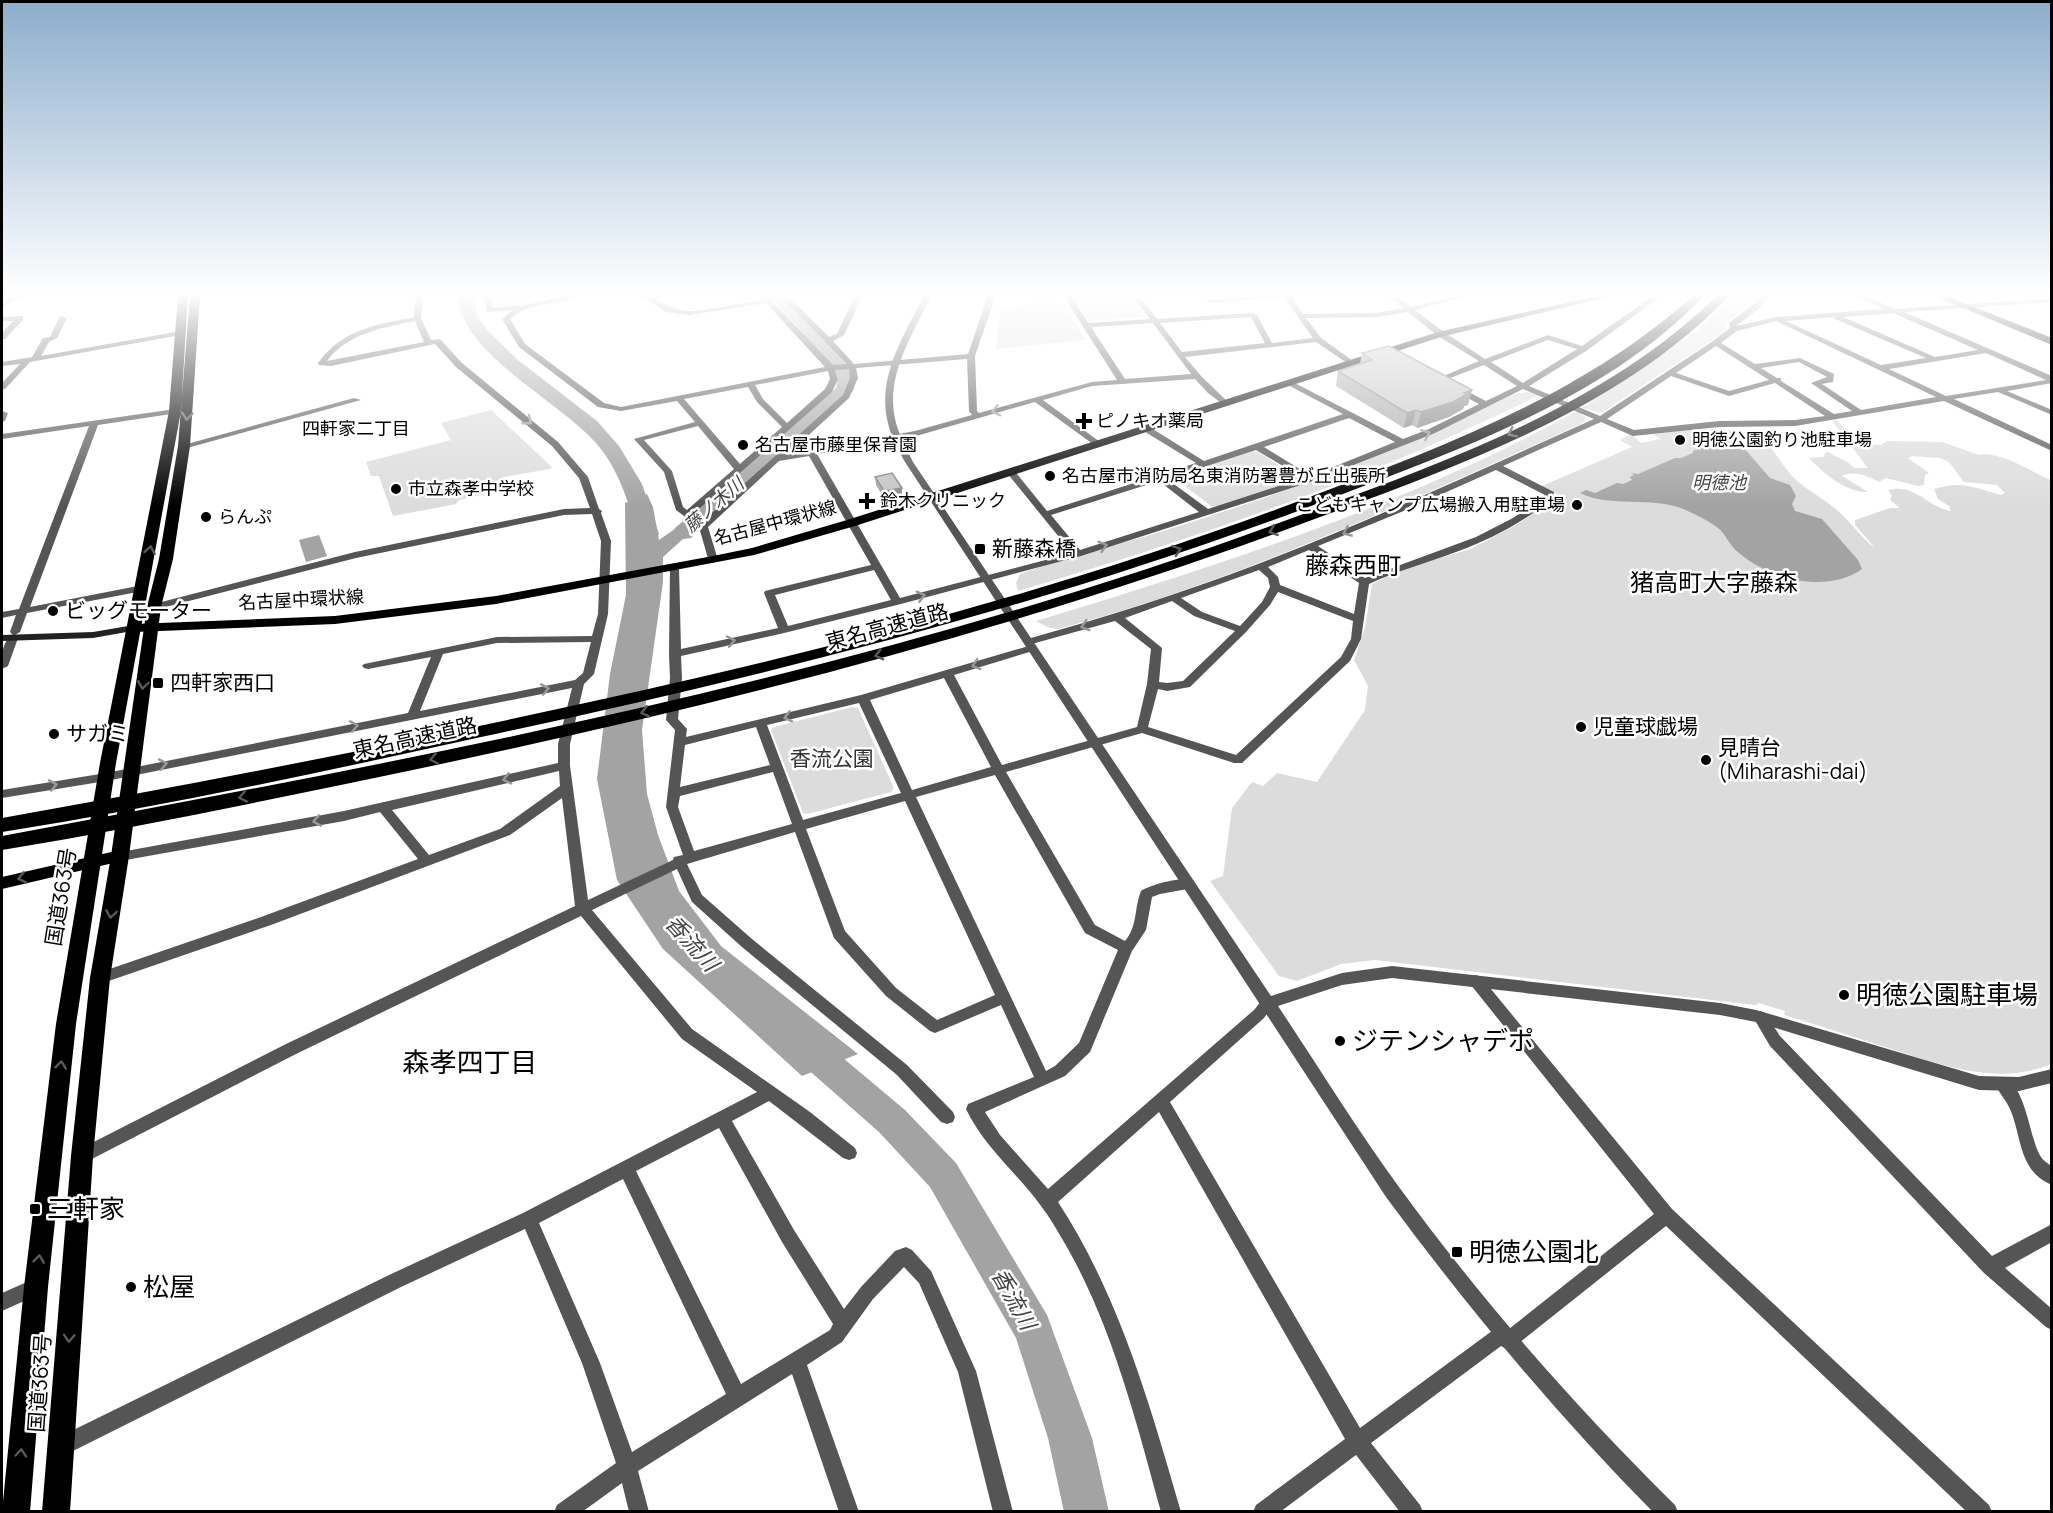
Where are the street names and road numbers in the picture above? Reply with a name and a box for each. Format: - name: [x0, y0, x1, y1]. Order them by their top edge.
- street label: 名古屋中環状線: [711, 494, 839, 550]
- street label: 名古屋中環状線: [237, 584, 364, 614]
- street label: 東名高速道路: [822, 596, 951, 656]
- street label: 東名高速道路: [350, 710, 479, 764]
- street label: 国道363号: [38, 846, 82, 948]
- street label: 国道363号: [22, 1332, 56, 1433]

